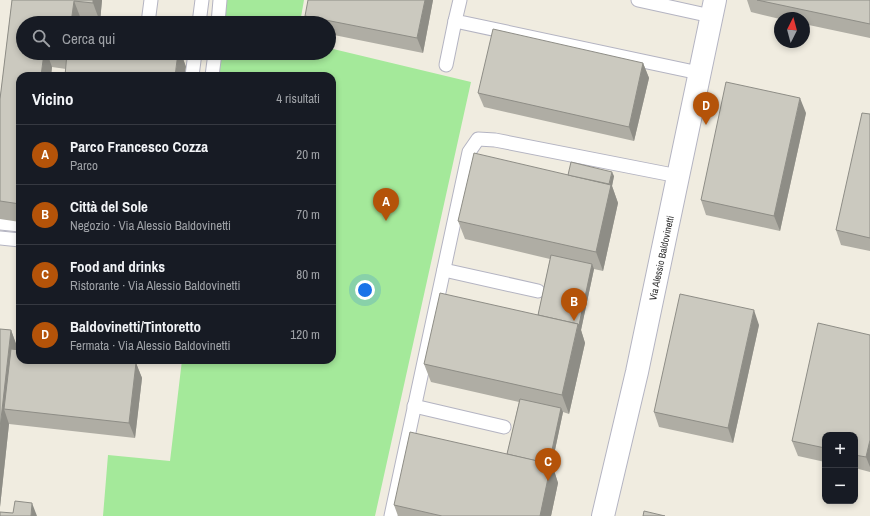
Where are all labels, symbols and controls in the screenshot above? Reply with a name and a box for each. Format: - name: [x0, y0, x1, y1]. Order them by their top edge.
- north arrow: [774, 12, 810, 48]
- search box: [16, 16, 336, 60]
- icon: search: [30, 27, 52, 49]
- text: Cerca qui: [62, 28, 115, 49]
- text: Vicino: [32, 87, 74, 110]
- text: 4 risultati: [276, 90, 320, 107]
- pin: D: [693, 92, 719, 125]
- text: Parco Francesco Cozza: [70, 136, 208, 157]
- text: A: [41, 146, 49, 163]
- text: 20 m: [296, 146, 320, 163]
- text: Parco: [70, 157, 98, 174]
- pin: A: [373, 188, 399, 221]
- text: Città del Sole: [70, 196, 148, 217]
- text: B: [41, 206, 49, 223]
- text: 70 m: [296, 206, 320, 223]
- street label: Via Alessio Baldovinetti: [646, 214, 677, 302]
- text: Negozio · Via Alessio Baldovinetti: [70, 217, 231, 234]
- text: Food and drinks: [70, 256, 165, 277]
- text: C: [41, 266, 49, 283]
- text: 80 m: [296, 266, 320, 283]
- text: Ristorante · Via Alessio Baldovinetti: [70, 277, 241, 294]
- your location: [355, 280, 375, 300]
- pin: B: [561, 288, 587, 321]
- text: Baldovinetti/Tintoretto: [70, 316, 201, 337]
- text: D: [41, 326, 49, 343]
- text: 120 m: [290, 326, 320, 343]
- text: Fermata · Via Alessio Baldovinetti: [70, 337, 231, 354]
- map controls: [822, 432, 858, 504]
- button: +: [822, 432, 858, 468]
- pin: C: [535, 448, 561, 481]
- button: −: [822, 468, 858, 504]

